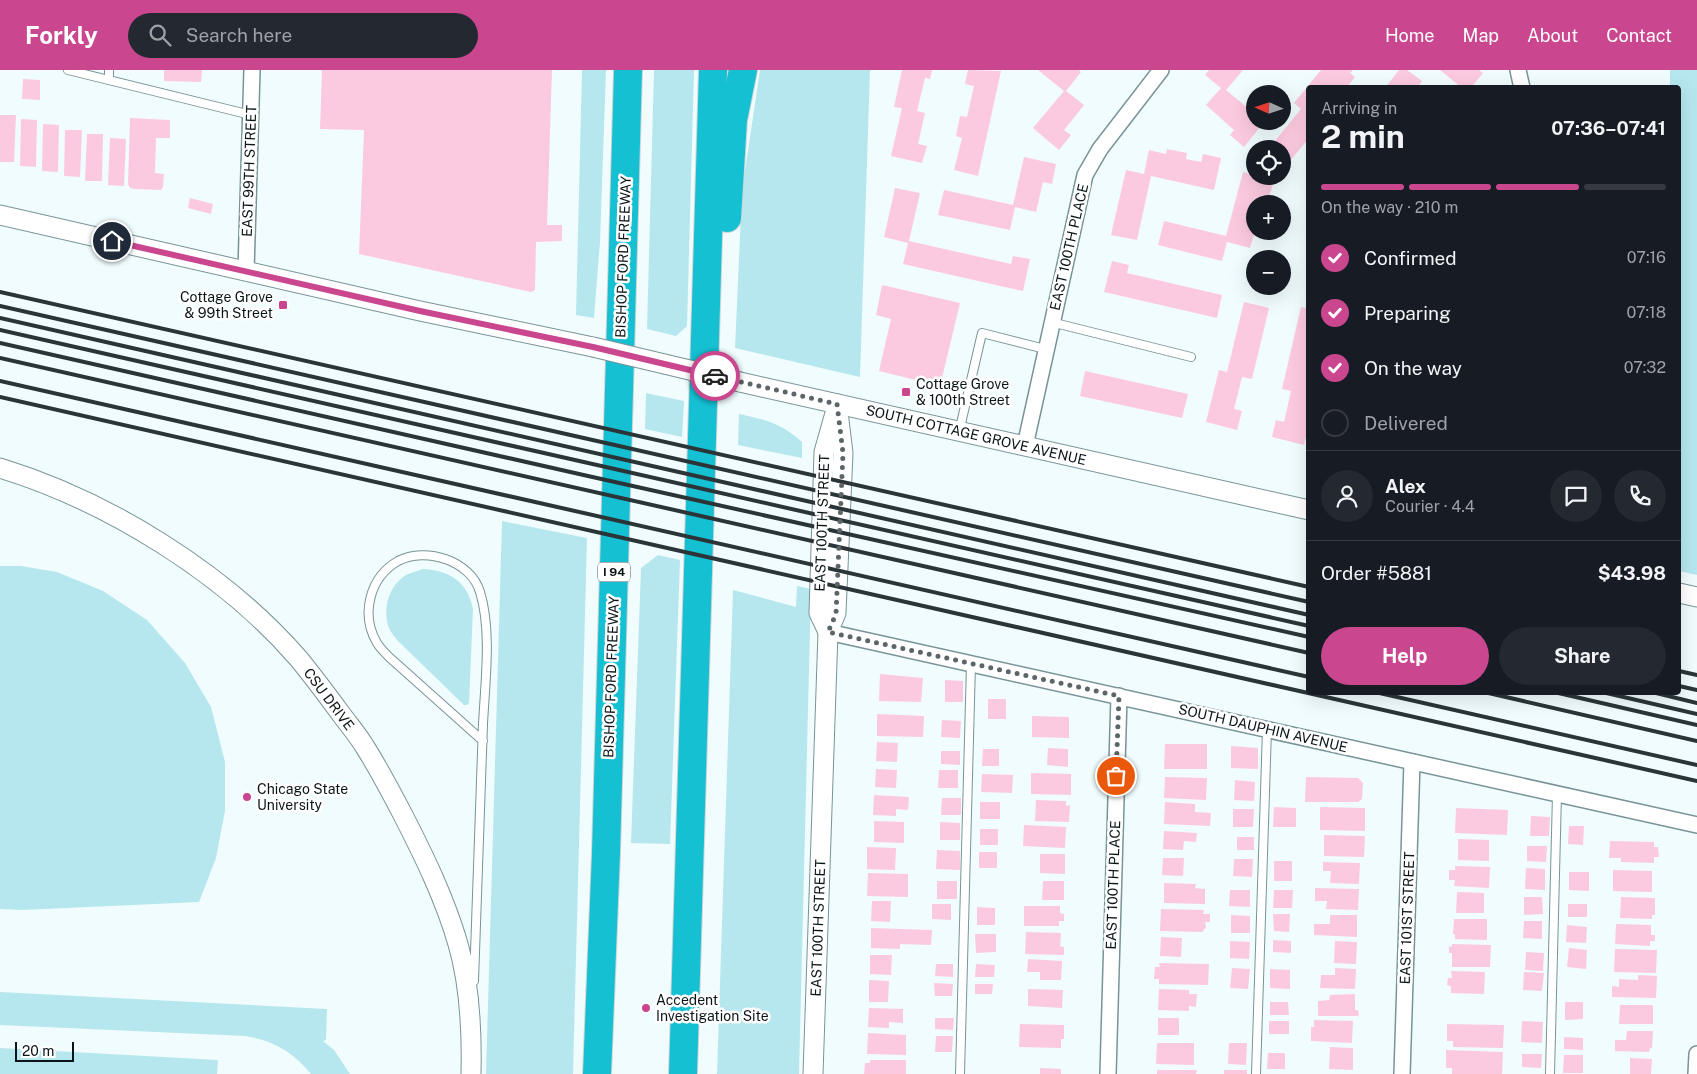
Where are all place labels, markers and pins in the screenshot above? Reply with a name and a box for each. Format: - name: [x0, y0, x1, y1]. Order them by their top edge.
- pin: [91, 220, 133, 262]
- place label: Cottage Grove & 99th Street: [180, 289, 273, 321]
- marker: Cottage Grove & 99th Street: [277, 299, 289, 311]
- place label: Cottage Grove & 100th Street: [916, 376, 1010, 408]
- marker: Cottage Grove & 100th Street: [900, 386, 912, 398]
- pin: [1095, 755, 1137, 797]
- place label: Chicago State University: [257, 781, 348, 813]
- marker: Chicago State University: [241, 791, 253, 803]
- place label: Accedent Investigation Site: [656, 992, 769, 1024]
- marker: Accedent Investigation Site: [640, 1002, 652, 1014]

